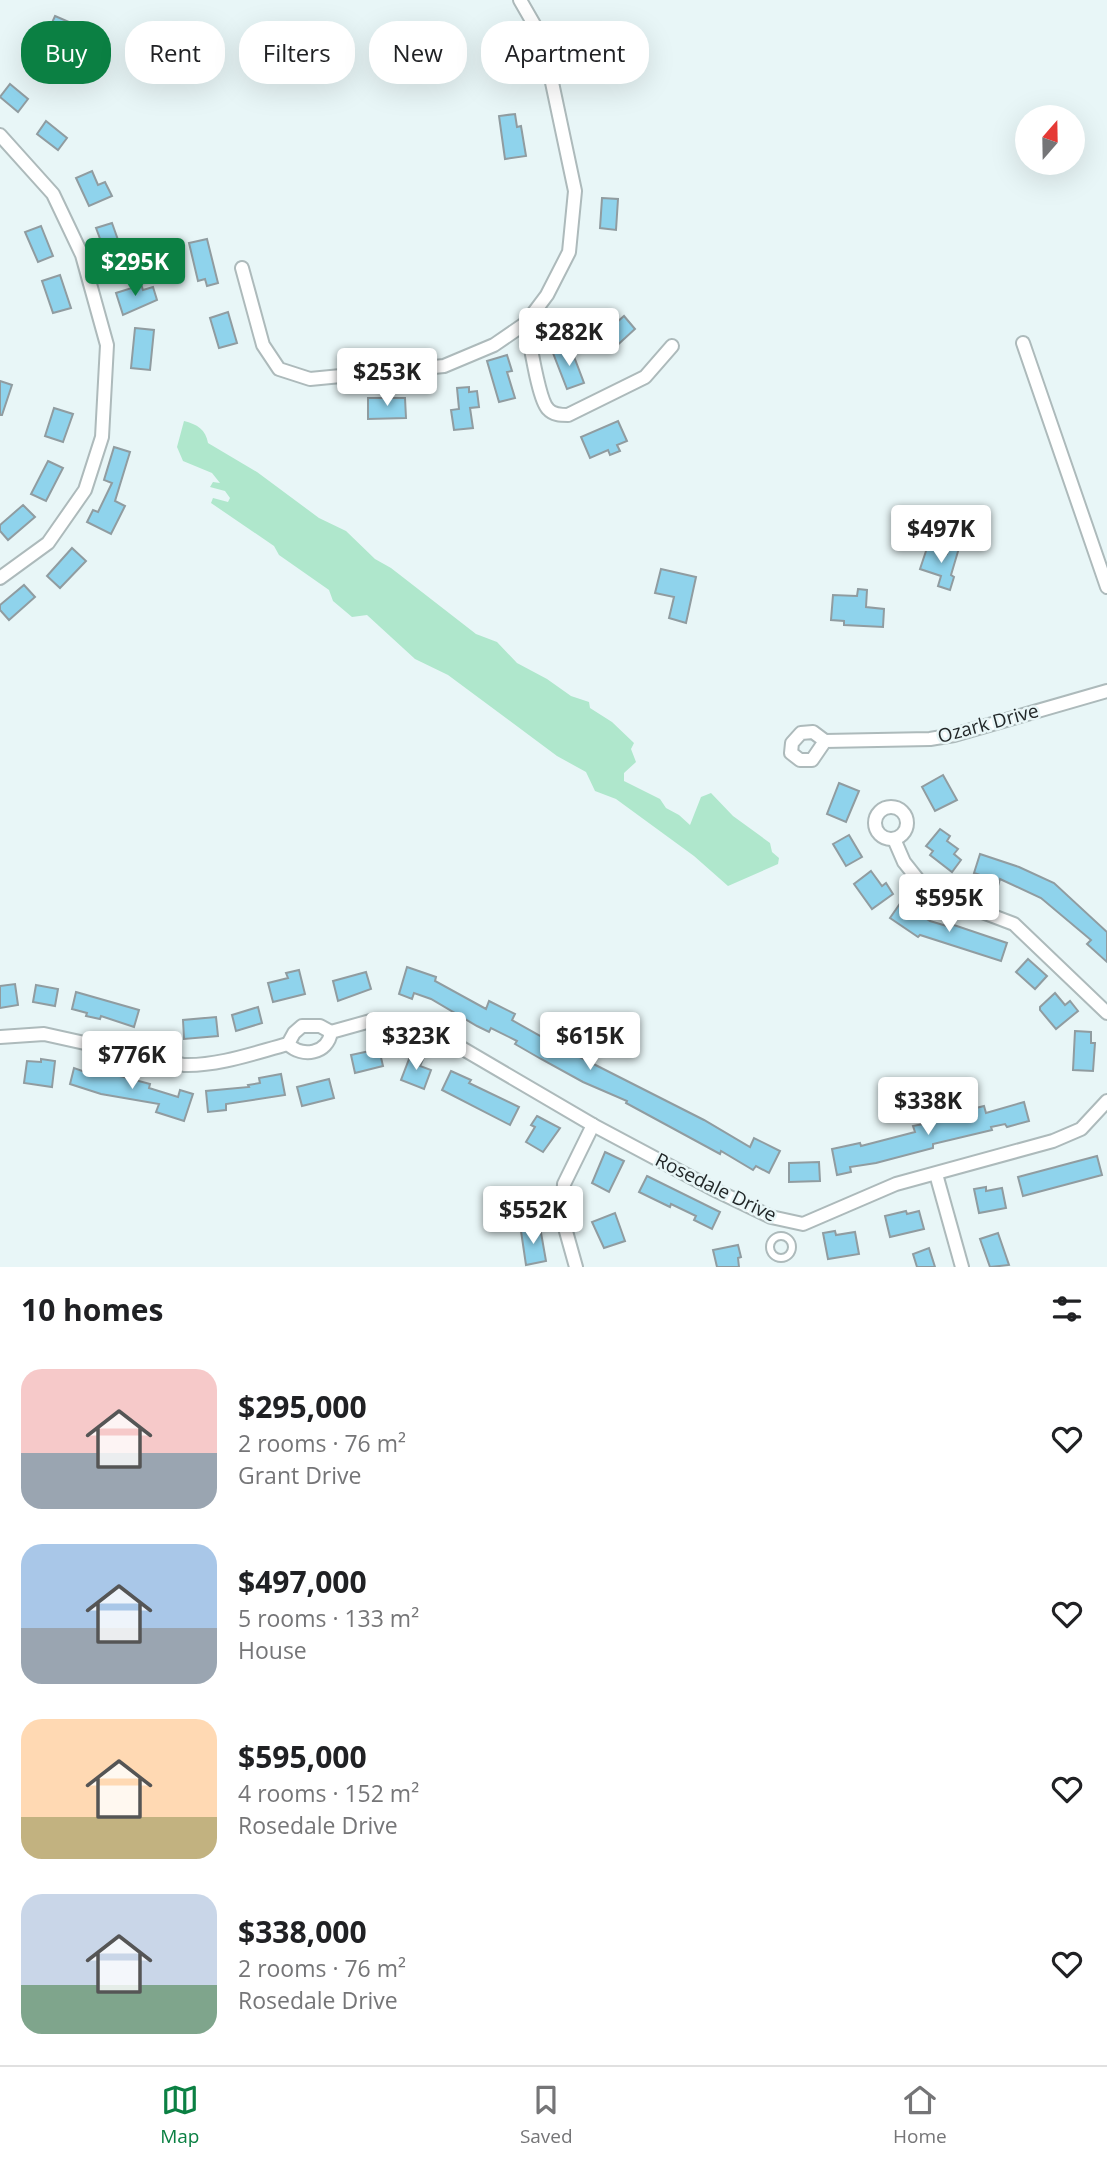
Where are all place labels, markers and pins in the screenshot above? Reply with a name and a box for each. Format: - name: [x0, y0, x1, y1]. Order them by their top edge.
- pin: $295K: [86, 238, 184, 298]
- pin: $282K: [520, 308, 618, 368]
- pin: $253K: [338, 348, 436, 408]
- pin: $497K: [892, 505, 990, 565]
- pin: $595K: [900, 874, 998, 934]
- pin: $323K: [367, 1012, 465, 1072]
- pin: $615K: [541, 1012, 639, 1072]
- pin: $776K: [83, 1032, 181, 1091]
- pin: $338K: [879, 1078, 977, 1137]
- pin: $552K: [484, 1186, 582, 1246]

